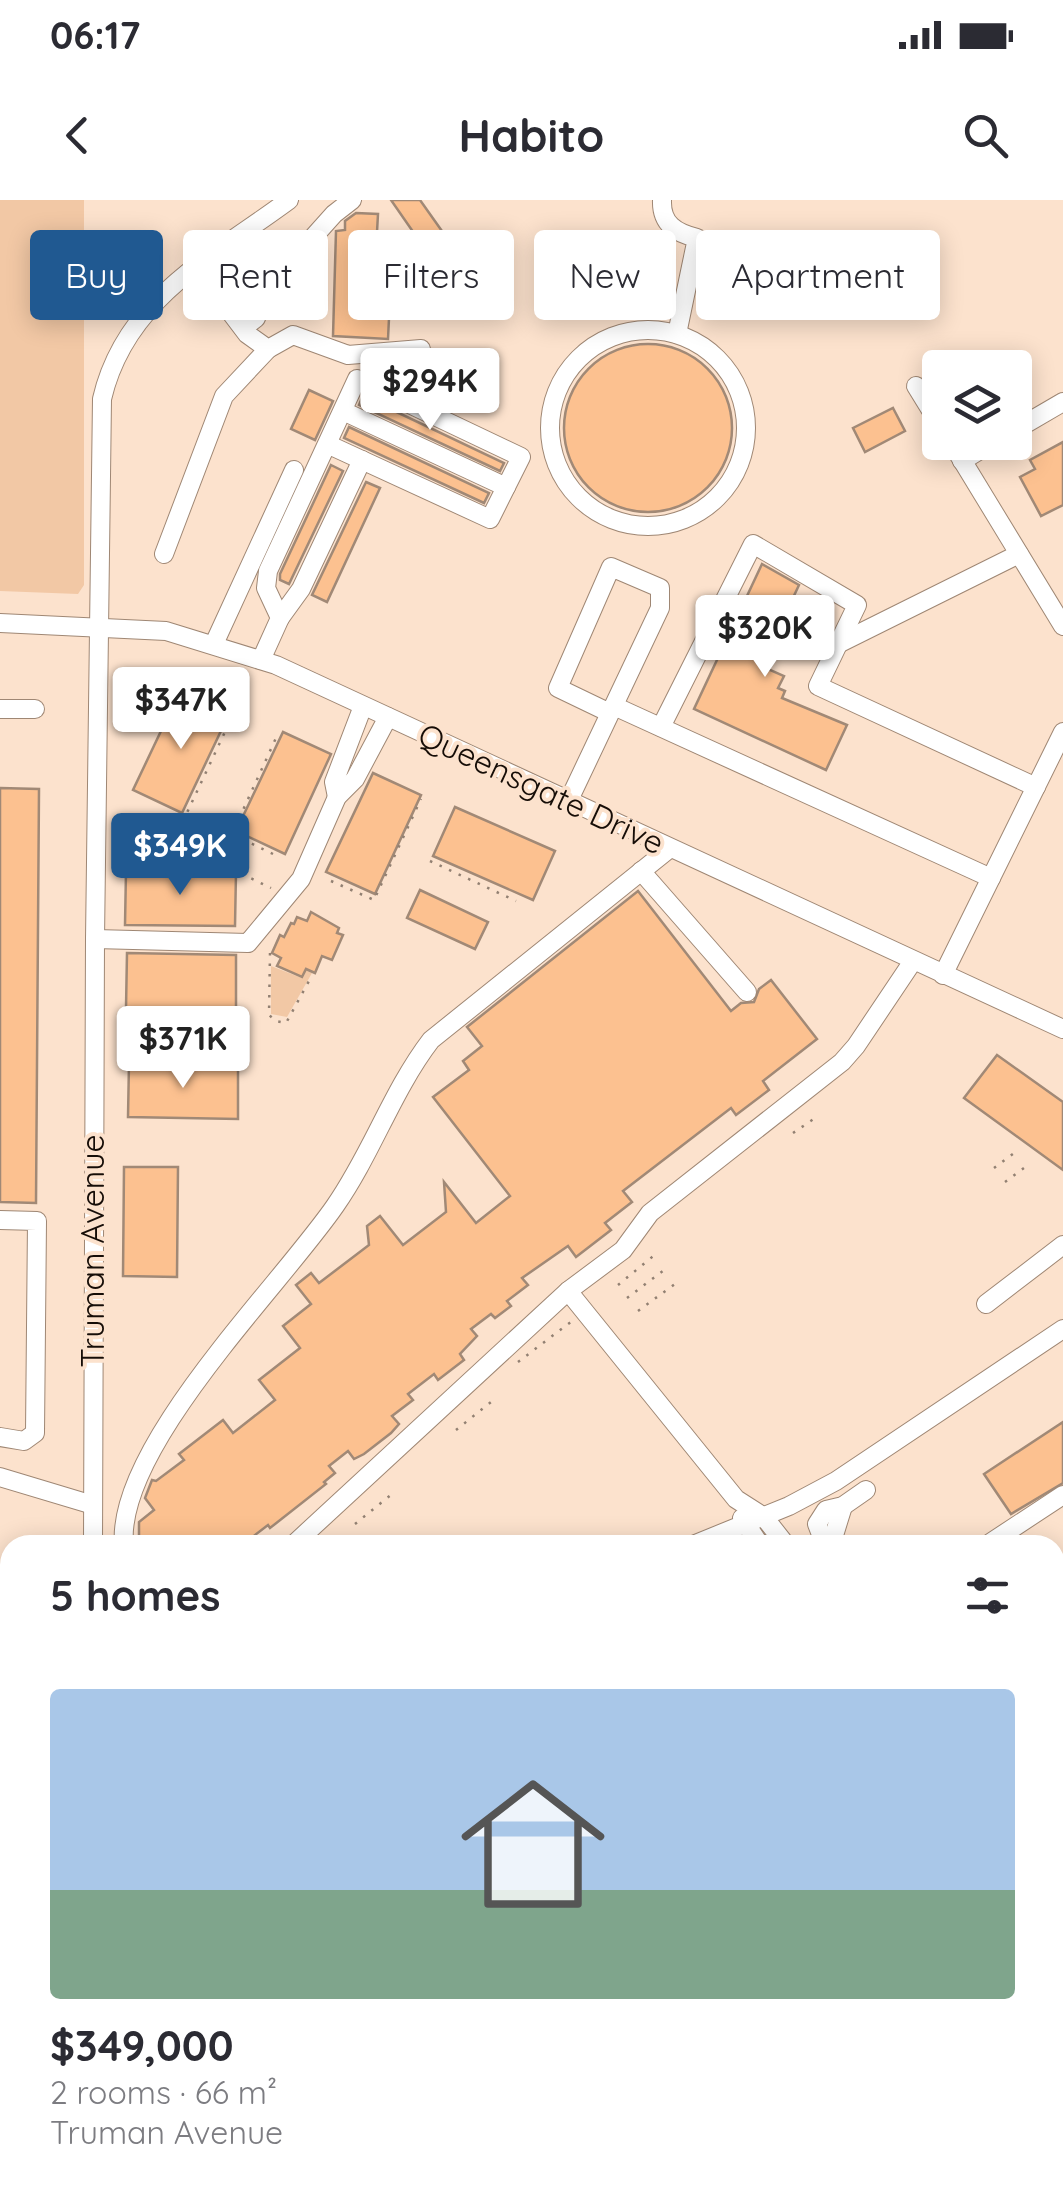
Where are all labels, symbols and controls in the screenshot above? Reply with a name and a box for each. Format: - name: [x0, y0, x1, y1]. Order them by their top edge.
- text: 06:17: [50, 11, 140, 59]
- text: Habito: [459, 107, 604, 163]
- icon: back: [50, 108, 105, 163]
- icon: search: [958, 108, 1013, 163]
- chip: Buy: [30, 230, 163, 320]
- chip: Rent: [183, 230, 328, 320]
- chip: Filters: [348, 230, 514, 320]
- chip: New: [534, 230, 676, 320]
- chip: Apartment: [696, 230, 940, 320]
- pin: $294K: [360, 348, 500, 433]
- map controls: [922, 350, 1032, 460]
- button: layers: [922, 350, 1032, 460]
- text: $294K: [382, 360, 478, 400]
- pin: $320K: [695, 595, 835, 680]
- text: $320K: [717, 607, 813, 647]
- pin: $347K: [111, 667, 251, 752]
- text: $347K: [135, 679, 227, 719]
- street label: Queensgate Drive: [412, 714, 671, 863]
- pin: $349K: [110, 813, 250, 898]
- text: $349K: [133, 825, 227, 865]
- pin: $371K: [113, 1006, 253, 1091]
- text: $371K: [139, 1018, 227, 1058]
- street label: Truman Avenue: [72, 1134, 112, 1368]
- icon: filters: [960, 1568, 1015, 1623]
- text: 5 homes: [50, 1569, 221, 1622]
- icon: home: [443, 1754, 623, 1934]
- text: $349,000: [50, 2019, 233, 2072]
- text: 2 rooms · 66 m²: [50, 2072, 277, 2112]
- text: Truman Avenue: [50, 2112, 283, 2152]

